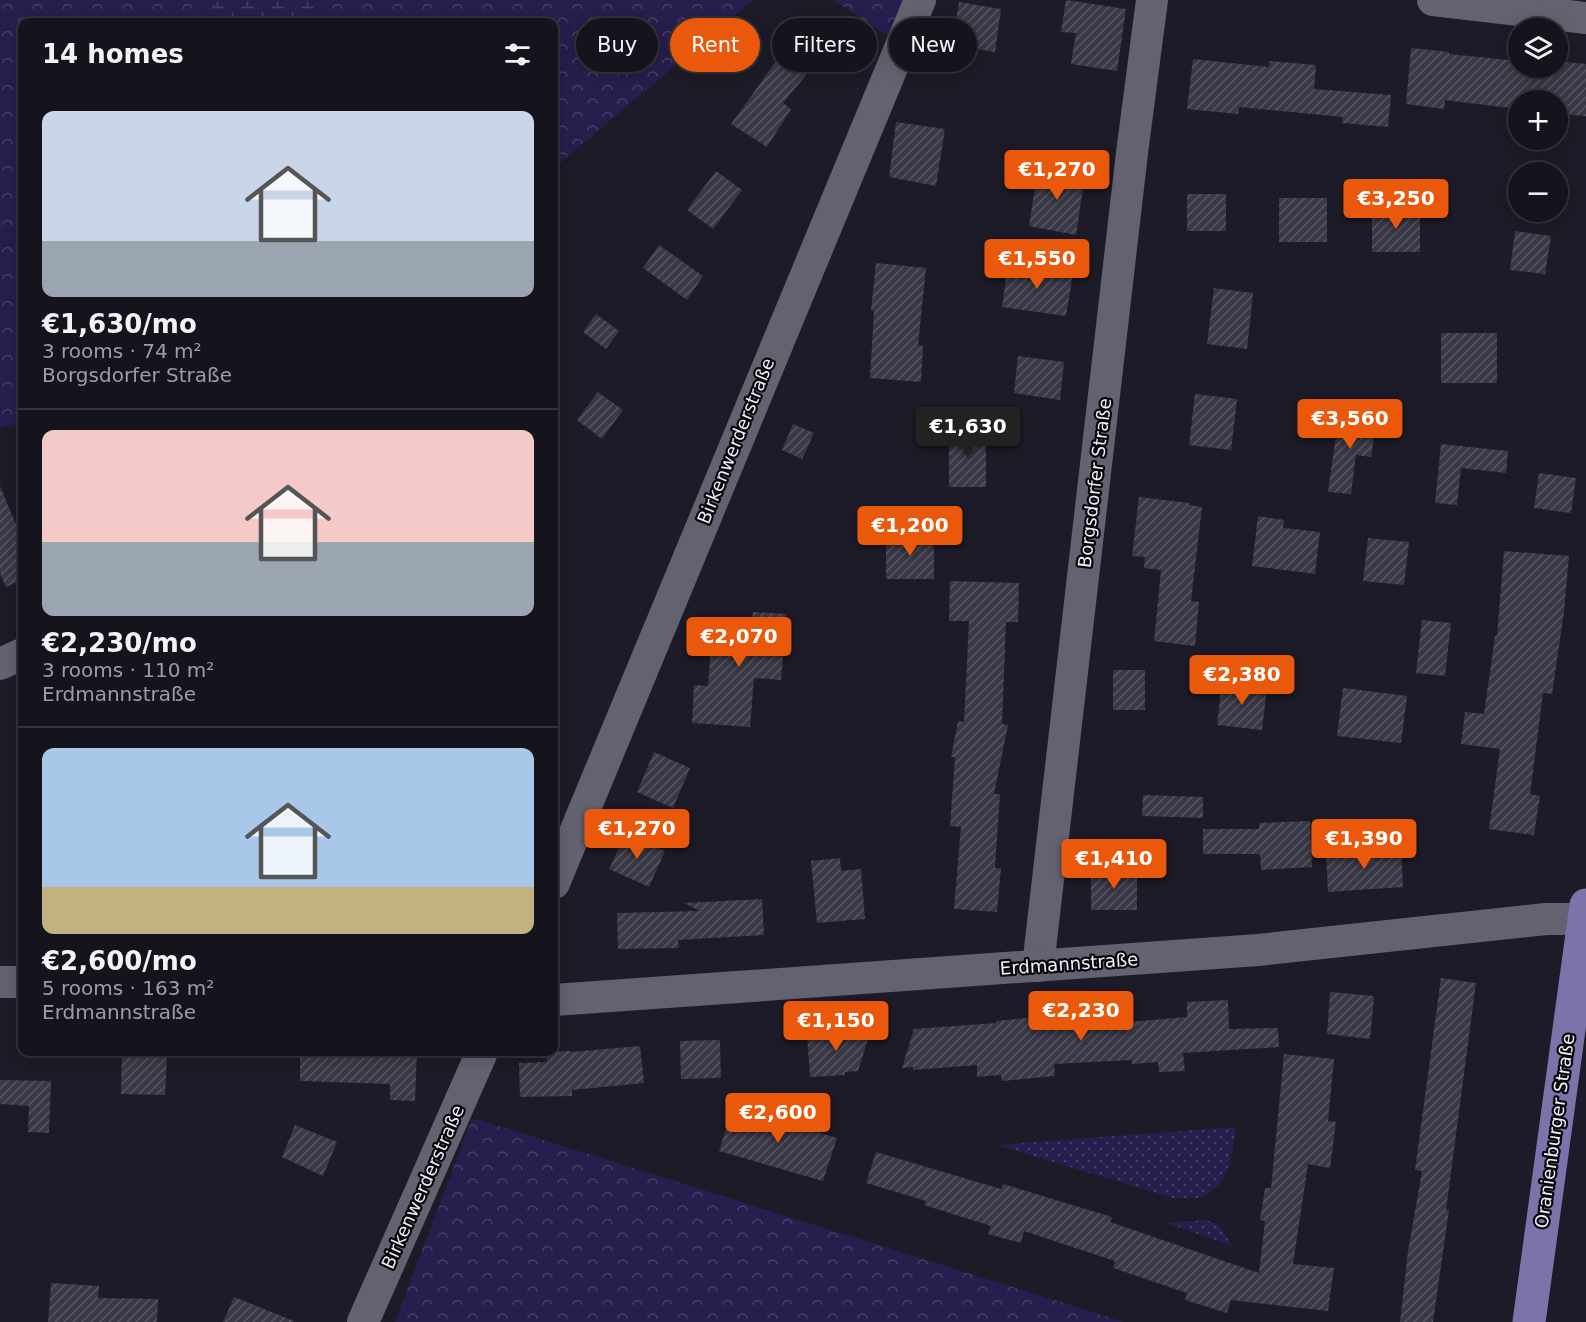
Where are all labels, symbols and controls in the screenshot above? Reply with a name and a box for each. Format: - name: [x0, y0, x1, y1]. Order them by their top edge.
- chip: Buy: [576, 18, 658, 72]
- chip: Rent: [670, 18, 760, 72]
- chip: Filters: [772, 18, 877, 72]
- chip: New: [889, 18, 977, 72]
- map controls: [1508, 18, 1568, 222]
- button: layers: [1508, 18, 1568, 78]
- icon: filters: [501, 38, 534, 71]
- text: 14 homes: [42, 39, 184, 69]
- button: +: [1508, 90, 1568, 150]
- icon: home: [234, 150, 342, 258]
- pin: €1,270: [1008, 150, 1106, 201]
- text: €1,270: [1018, 157, 1096, 181]
- button: −: [1508, 162, 1568, 222]
- pin: €3,250: [1347, 179, 1445, 230]
- text: €3,250: [1357, 186, 1435, 210]
- pin: €1,550: [988, 239, 1086, 290]
- text: €1,550: [998, 246, 1076, 270]
- text: €1,630/mo: [42, 309, 197, 339]
- text: 3 rooms · 74 m²: [42, 339, 202, 363]
- street label: Birkenwerderstraße: [693, 355, 778, 527]
- text: Borgsdorfer Straße: [42, 363, 232, 387]
- street label: Borgsdorfer Straße: [1074, 397, 1115, 569]
- pin: €3,560: [1301, 399, 1399, 450]
- text: €3,560: [1311, 406, 1389, 430]
- pin: €1,630: [919, 407, 1017, 458]
- text: €1,630: [929, 414, 1007, 438]
- icon: home: [234, 469, 342, 577]
- pin: €1,200: [861, 506, 959, 557]
- text: €1,200: [871, 513, 949, 537]
- pin: €2,070: [690, 617, 788, 668]
- text: €2,070: [700, 624, 778, 648]
- text: €2,230/mo: [42, 628, 197, 658]
- pin: €2,380: [1193, 655, 1291, 706]
- text: 3 rooms · 110 m²: [42, 658, 214, 682]
- text: €2,380: [1203, 662, 1281, 686]
- text: Erdmannstraße: [42, 682, 196, 706]
- icon: home: [234, 787, 342, 895]
- pin: €1,270: [588, 809, 686, 860]
- text: €1,270: [598, 816, 676, 840]
- pin: €1,390: [1315, 819, 1413, 870]
- text: €1,390: [1325, 826, 1403, 850]
- pin: €1,410: [1065, 839, 1163, 890]
- text: €1,410: [1075, 846, 1153, 870]
- text: €2,600/mo: [42, 946, 197, 976]
- street label: Erdmannstraße: [999, 948, 1139, 979]
- text: 5 rooms · 163 m²: [42, 976, 214, 1000]
- pin: €2,230: [1032, 991, 1130, 1042]
- text: €2,230: [1042, 998, 1120, 1022]
- text: Erdmannstraße: [42, 1000, 196, 1024]
- pin: €1,150: [787, 1001, 885, 1052]
- text: €1,150: [797, 1008, 875, 1032]
- street label: Oranienburger Straße: [1530, 1032, 1579, 1230]
- pin: €2,600: [729, 1093, 827, 1144]
- text: €2,600: [739, 1100, 817, 1124]
- street label: Birkenwerderstraße: [377, 1102, 468, 1272]

